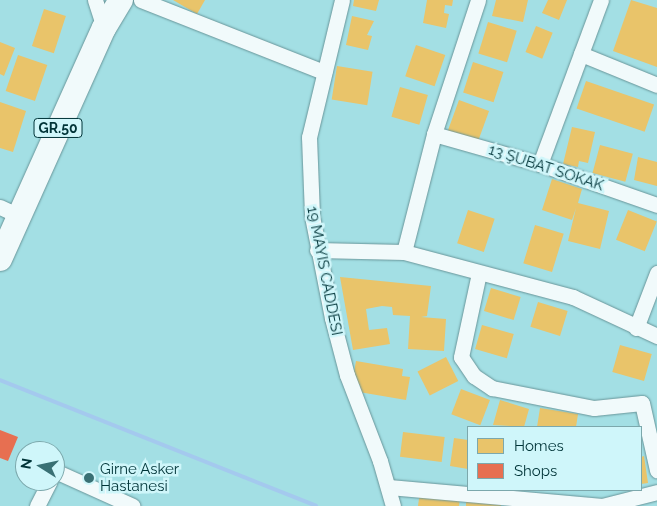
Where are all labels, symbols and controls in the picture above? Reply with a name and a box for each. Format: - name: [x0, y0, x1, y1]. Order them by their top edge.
- road number: GR.50: [33, 116, 83, 140]
- street label: 13 ŞUBAT SOKAK: [486, 141, 606, 195]
- street label: 19 MAYIS CADDESI: [303, 205, 345, 337]
- legend: [467, 426, 642, 491]
- text: Homes: [514, 437, 564, 455]
- north arrow: [15, 441, 65, 491]
- text: N: [17, 457, 35, 470]
- place label: Girne Asker Hastanesi: [100, 460, 180, 495]
- text: Shops: [514, 462, 557, 480]
- marker: Girne Asker Hastanesi: [82, 471, 96, 485]

